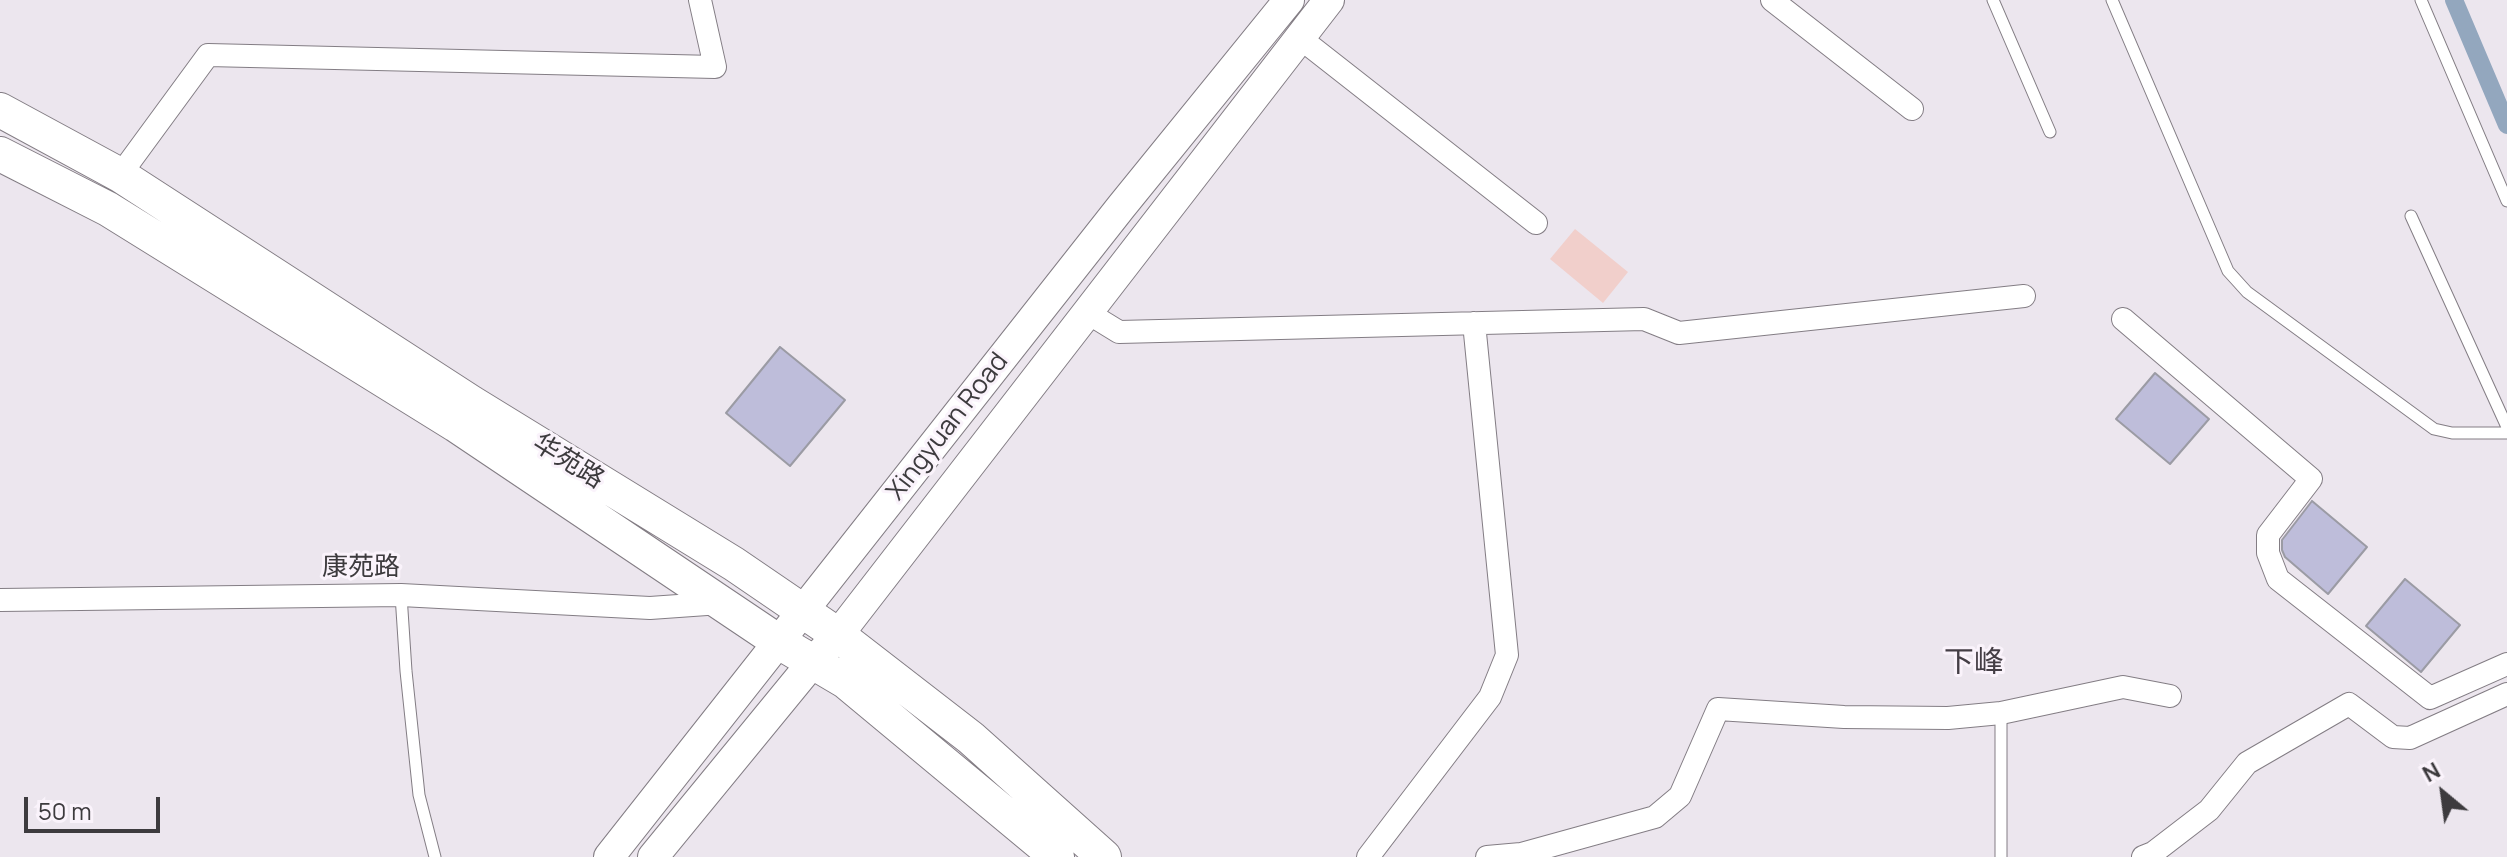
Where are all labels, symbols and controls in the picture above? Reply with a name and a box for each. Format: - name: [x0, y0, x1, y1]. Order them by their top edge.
- street label: Xingyuan Road: [881, 347, 1015, 507]
- street label: 华苑路: [527, 428, 609, 496]
- street label: 康苑路: [322, 552, 400, 584]
- district label: 下峰: [1944, 646, 2004, 682]
- north arrow: [2403, 753, 2483, 833]
- text: N: [2417, 755, 2446, 789]
- scale bar: [28, 781, 164, 831]
- text: 50 m: [38, 794, 92, 827]

